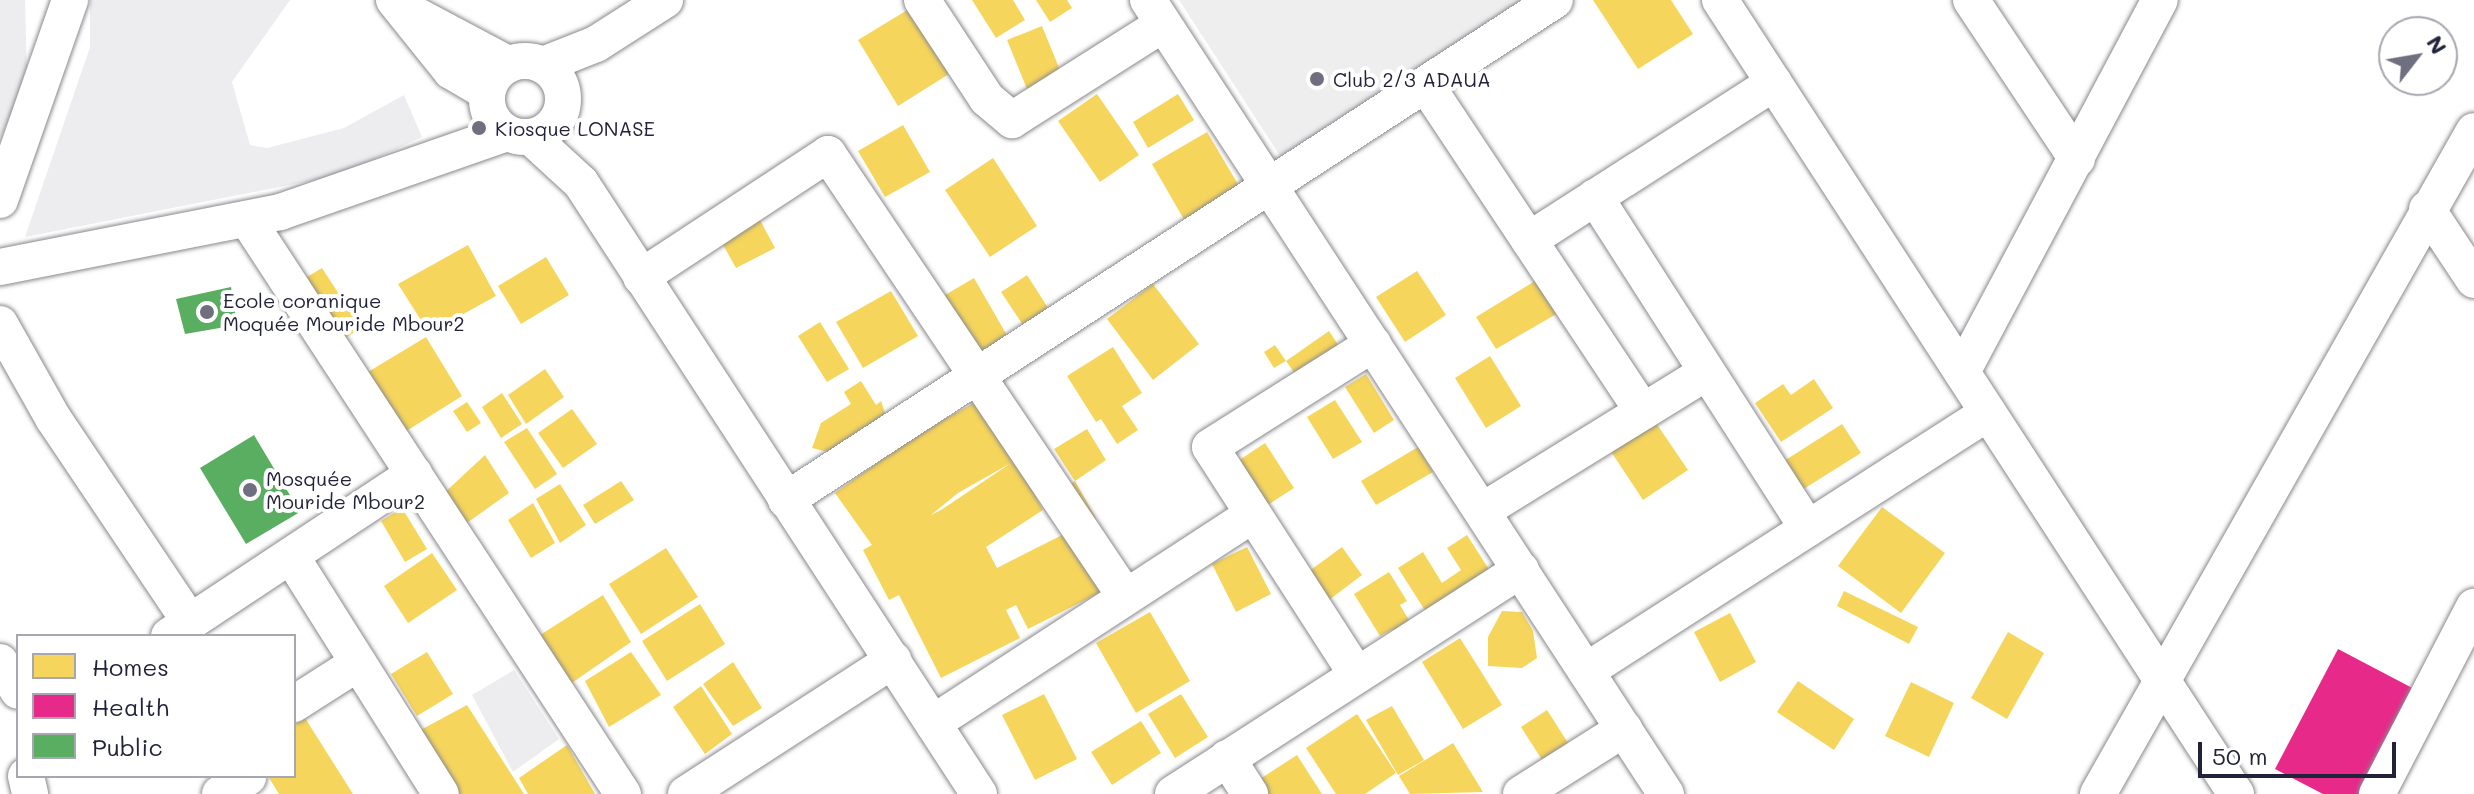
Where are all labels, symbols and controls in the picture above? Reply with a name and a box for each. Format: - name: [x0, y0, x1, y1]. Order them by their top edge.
- north arrow: [2378, 16, 2458, 96]
- text: N: [2421, 30, 2454, 59]
- place label: Club 2/3 ADAUA: [1333, 67, 1491, 91]
- marker: Club 2/3 ADAUA: [1308, 70, 1326, 88]
- place label: Kiosque LONASE: [495, 116, 655, 140]
- marker: Kiosque LONASE: [470, 119, 488, 137]
- place label: Ecole coranique Moquée Mouride Mbour2: [223, 288, 465, 335]
- marker: Ecole coranique Moquée Mouride Mbour2: [198, 303, 216, 321]
- place label: Mosquée Mouride Mbour2: [266, 466, 425, 513]
- marker: Mosquée Mouride Mbour2: [241, 481, 259, 499]
- legend: [16, 634, 296, 778]
- text: Homes: [92, 651, 169, 682]
- text: Health: [92, 691, 169, 722]
- scale bar: [2202, 726, 2400, 776]
- text: Public: [92, 731, 163, 762]
- text: 50 m: [2212, 740, 2268, 771]

